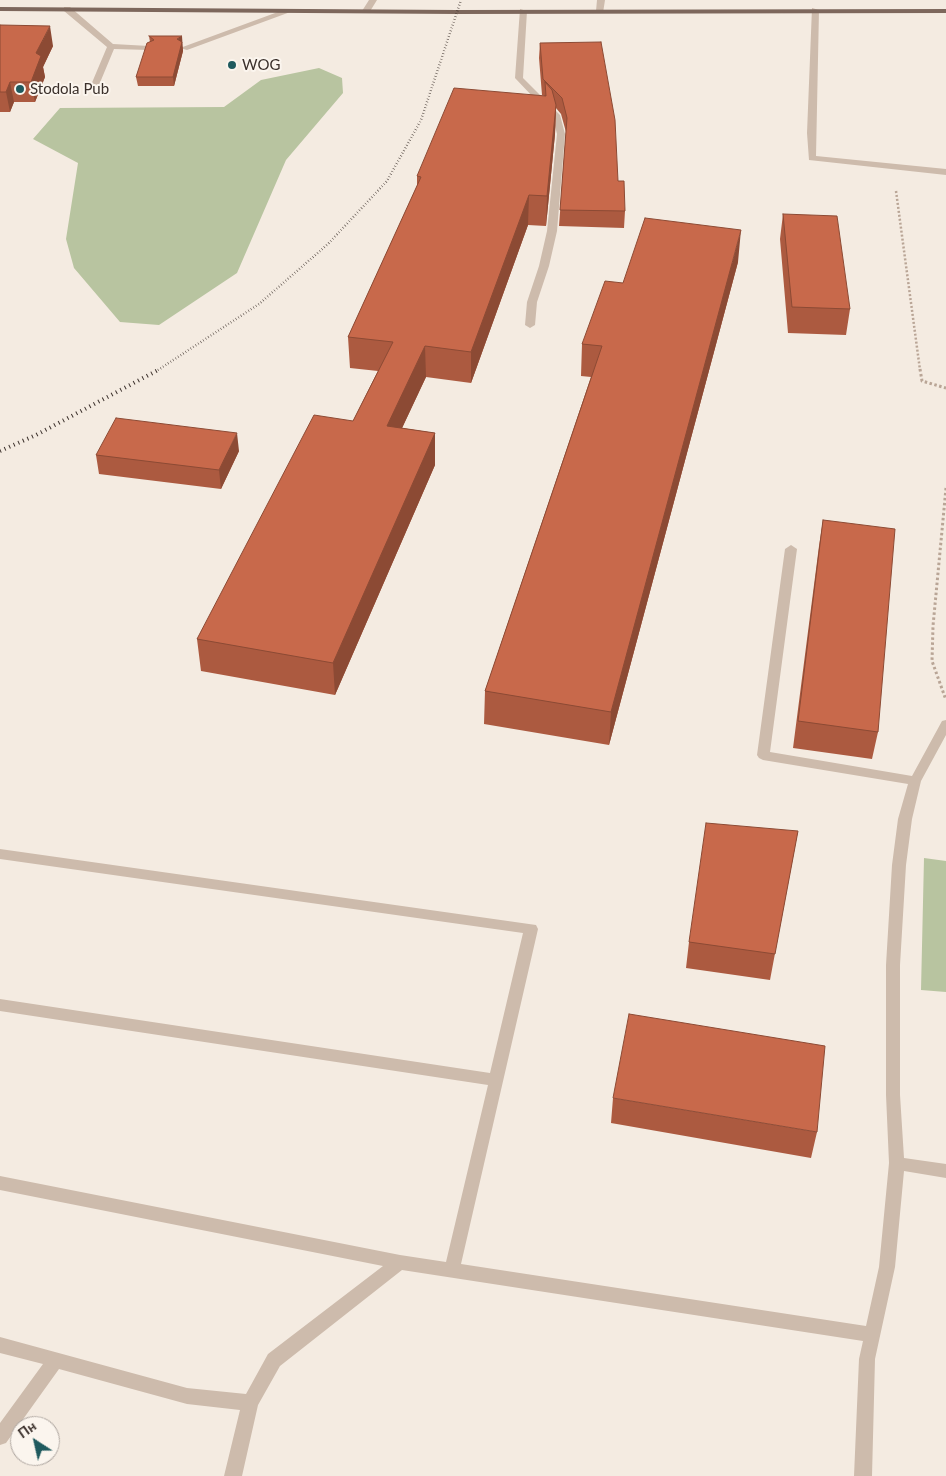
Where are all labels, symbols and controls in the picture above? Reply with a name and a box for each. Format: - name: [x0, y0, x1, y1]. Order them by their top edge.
- place label: WOG: [242, 56, 280, 74]
- marker: WOG: [226, 59, 238, 71]
- place label: Stodola Pub: [30, 80, 109, 98]
- marker: Stodola Pub: [14, 83, 26, 95]
- north arrow: [10, 1416, 60, 1466]
- text: Пн: [14, 1417, 39, 1441]

